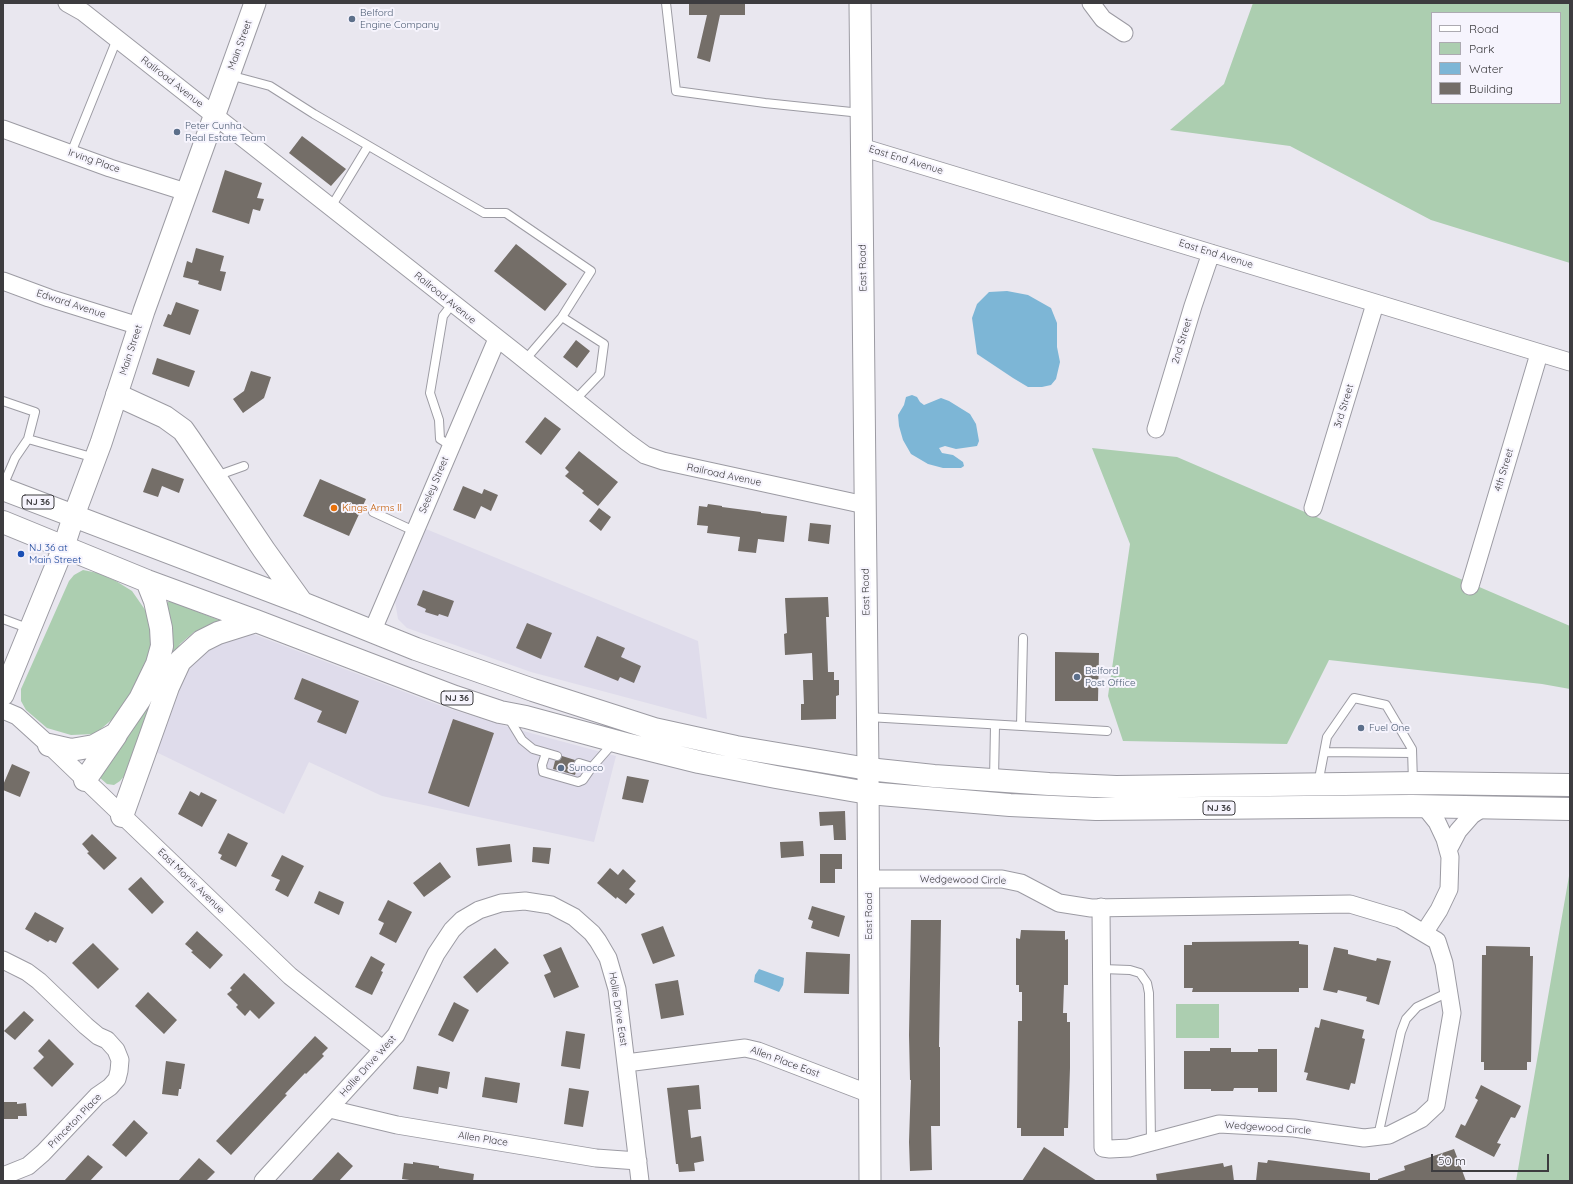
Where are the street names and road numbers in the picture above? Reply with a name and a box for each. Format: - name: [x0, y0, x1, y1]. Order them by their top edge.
- street label: Main Street: [225, 18, 255, 72]
- street label: Railroad Avenue: [138, 54, 206, 110]
- street label: East End Avenue: [867, 143, 945, 177]
- street label: Irving Place: [66, 147, 122, 175]
- street label: East End Avenue: [1177, 237, 1255, 271]
- street label: East Road: [857, 244, 869, 292]
- street label: Railroad Avenue: [412, 269, 478, 327]
- street label: Edward Avenue: [35, 287, 107, 321]
- street label: 2nd Street: [1169, 317, 1195, 365]
- street label: Main Street: [117, 323, 145, 377]
- street label: 3rd Street: [1332, 383, 1356, 429]
- street label: 4th Street: [1492, 447, 1516, 493]
- street label: Seeley Street: [417, 455, 451, 515]
- street label: Railroad Avenue: [686, 461, 762, 489]
- road number: NJ 36: [22, 495, 54, 509]
- street label: East Road: [860, 568, 872, 616]
- road number: NJ 36: [441, 691, 473, 705]
- road number: NJ 36: [1203, 801, 1235, 815]
- street label: East Morris Avenue: [155, 846, 227, 916]
- street label: Wedgewood Circle: [920, 873, 1006, 887]
- street label: East Road: [863, 892, 875, 940]
- street label: Hollie Drive East: [606, 971, 630, 1047]
- street label: Hollie Drive West: [337, 1033, 399, 1099]
- street label: Allen Place East: [749, 1044, 821, 1080]
- street label: Princeton Place: [46, 1091, 104, 1151]
- street label: Wedgewood Circle: [1224, 1119, 1312, 1137]
- street label: Allen Place: [457, 1129, 509, 1149]

